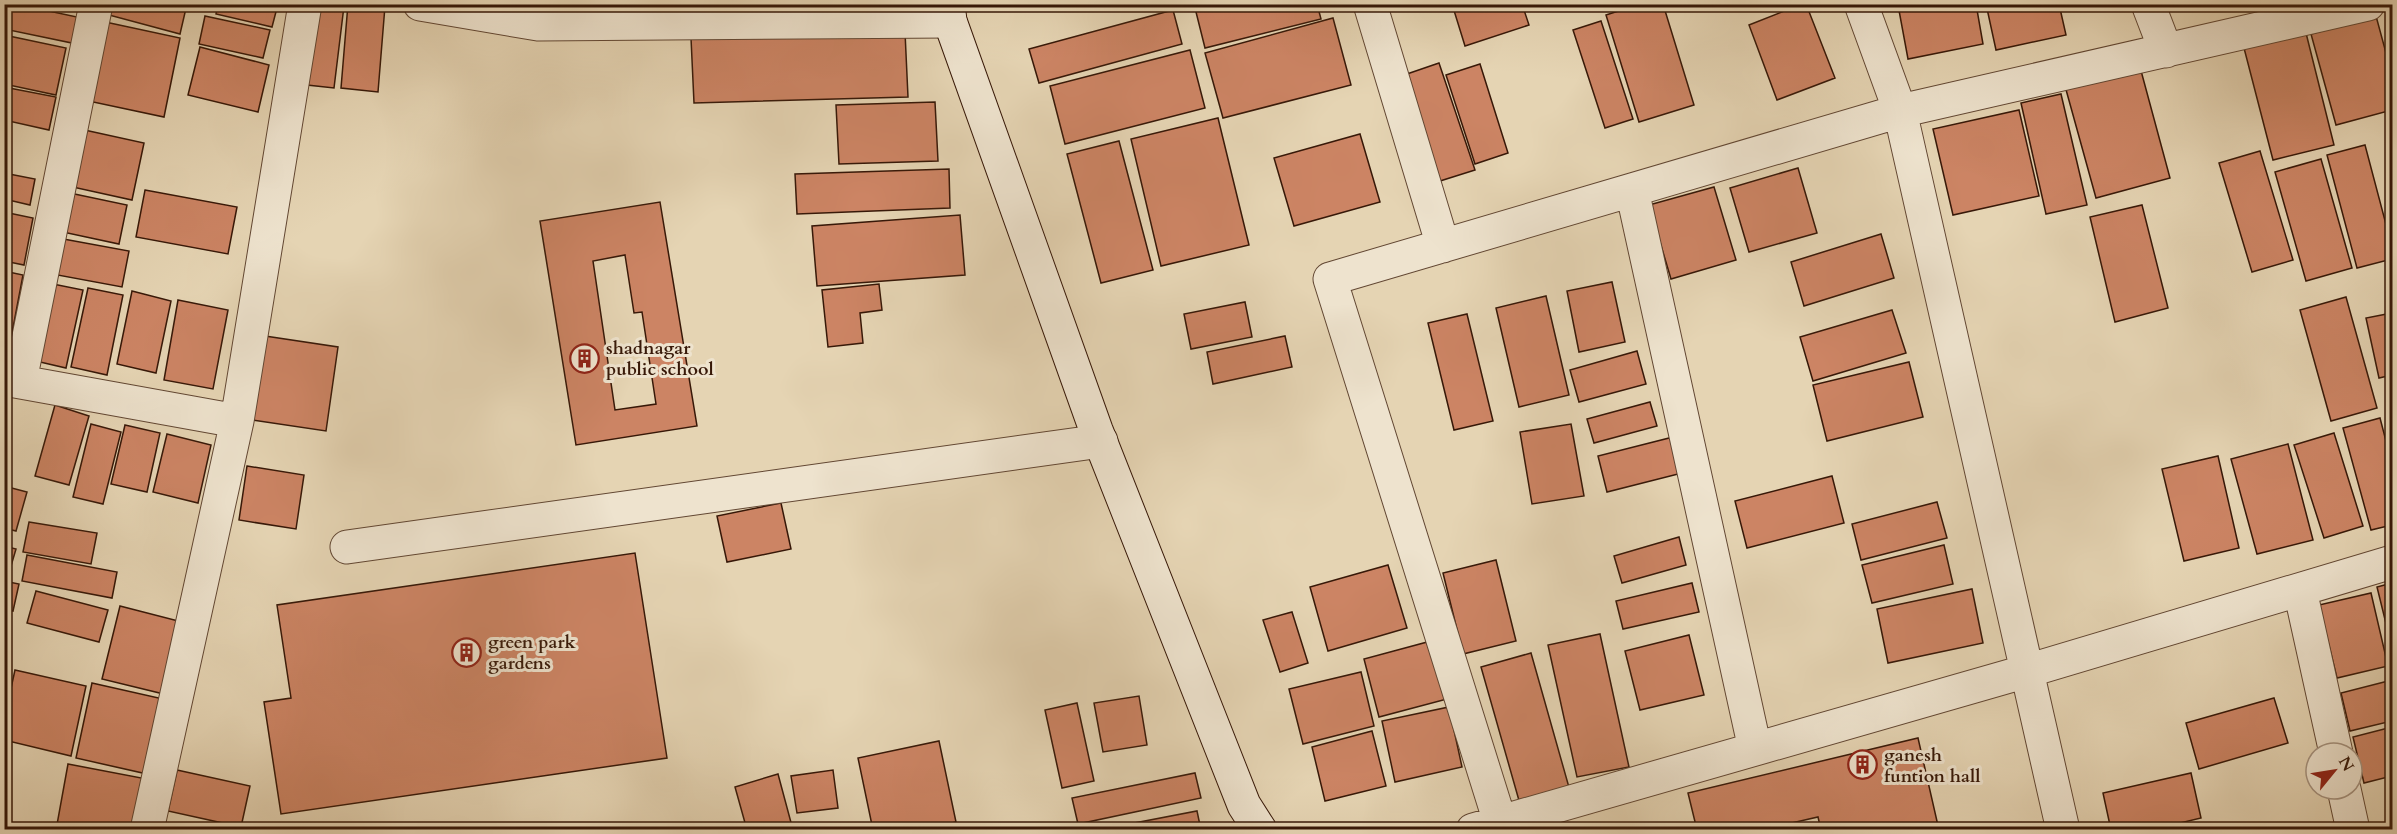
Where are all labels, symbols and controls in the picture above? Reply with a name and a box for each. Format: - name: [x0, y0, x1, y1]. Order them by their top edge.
- place label: shadnagar public school: [606, 336, 714, 382]
- building icon: shadnagar public school: [569, 342, 601, 374]
- place label: green park gardens: [488, 630, 577, 676]
- building icon: green park gardens: [451, 636, 483, 668]
- north arrow: [2304, 741, 2364, 801]
- place label: ganesh funtion hall: [1884, 743, 1980, 789]
- building icon: ganesh funtion hall: [1847, 749, 1879, 781]
- text: N: [2333, 752, 2359, 776]

